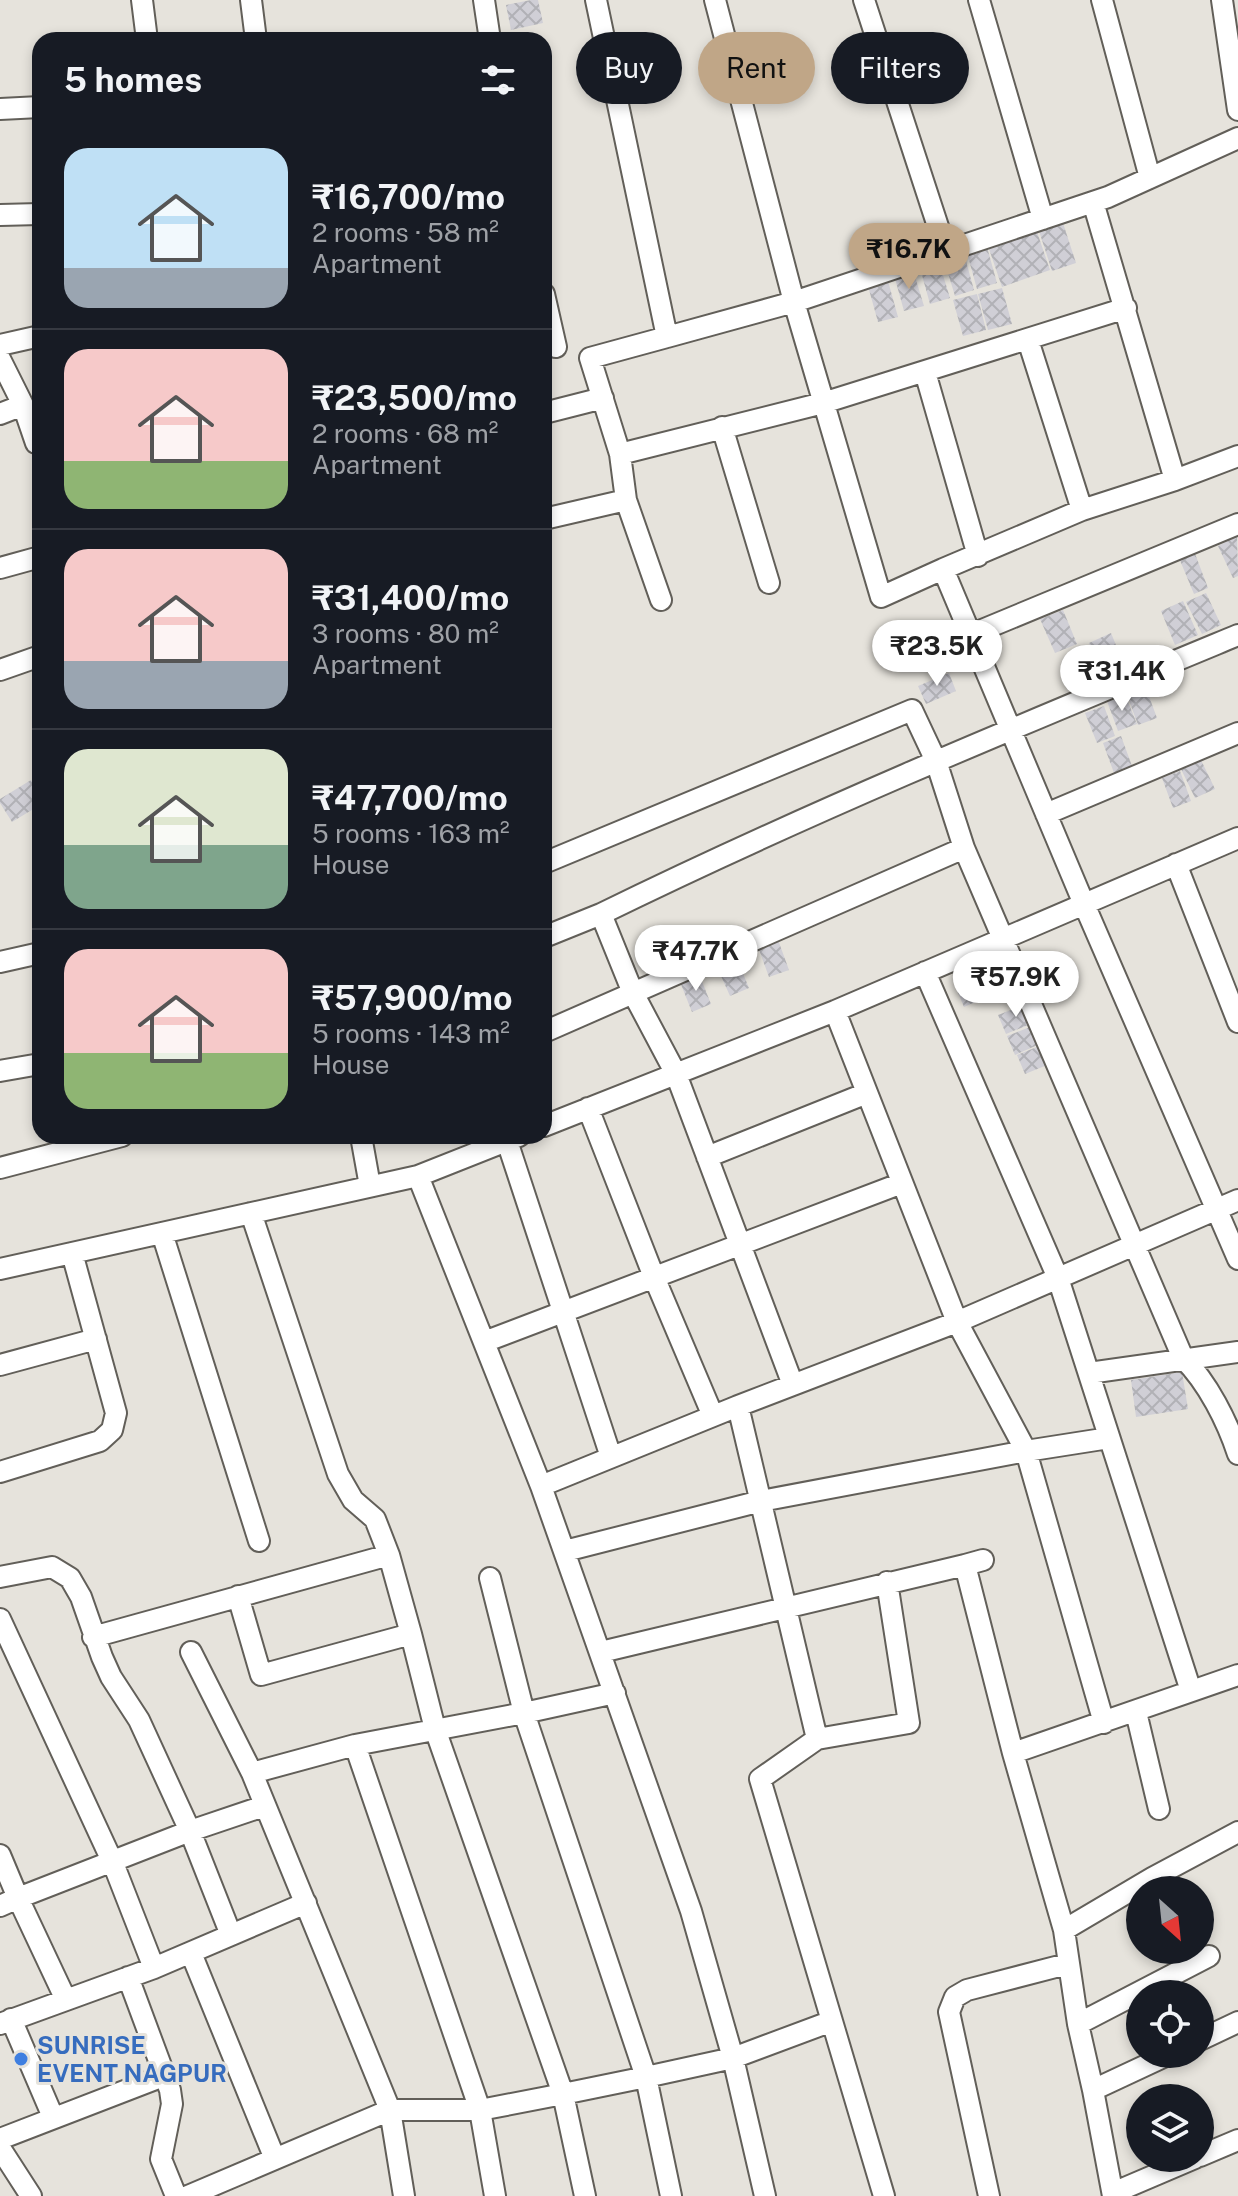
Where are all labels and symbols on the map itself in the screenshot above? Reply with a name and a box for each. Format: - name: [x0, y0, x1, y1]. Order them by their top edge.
- pin: ₹16.7K: [844, 223, 974, 291]
- pin: ₹23.5K: [872, 620, 1002, 688]
- pin: ₹31.4K: [1057, 645, 1187, 713]
- pin: ₹47.7K: [631, 925, 761, 993]
- pin: ₹57.9K: [951, 951, 1081, 1019]
- north arrow: [1126, 1876, 1214, 1964]
- place label: SUNRISE EVENT NAGPUR: [37, 2031, 227, 2087]
- marker: SUNRISE EVENT NAGPUR: [12, 2050, 30, 2068]

